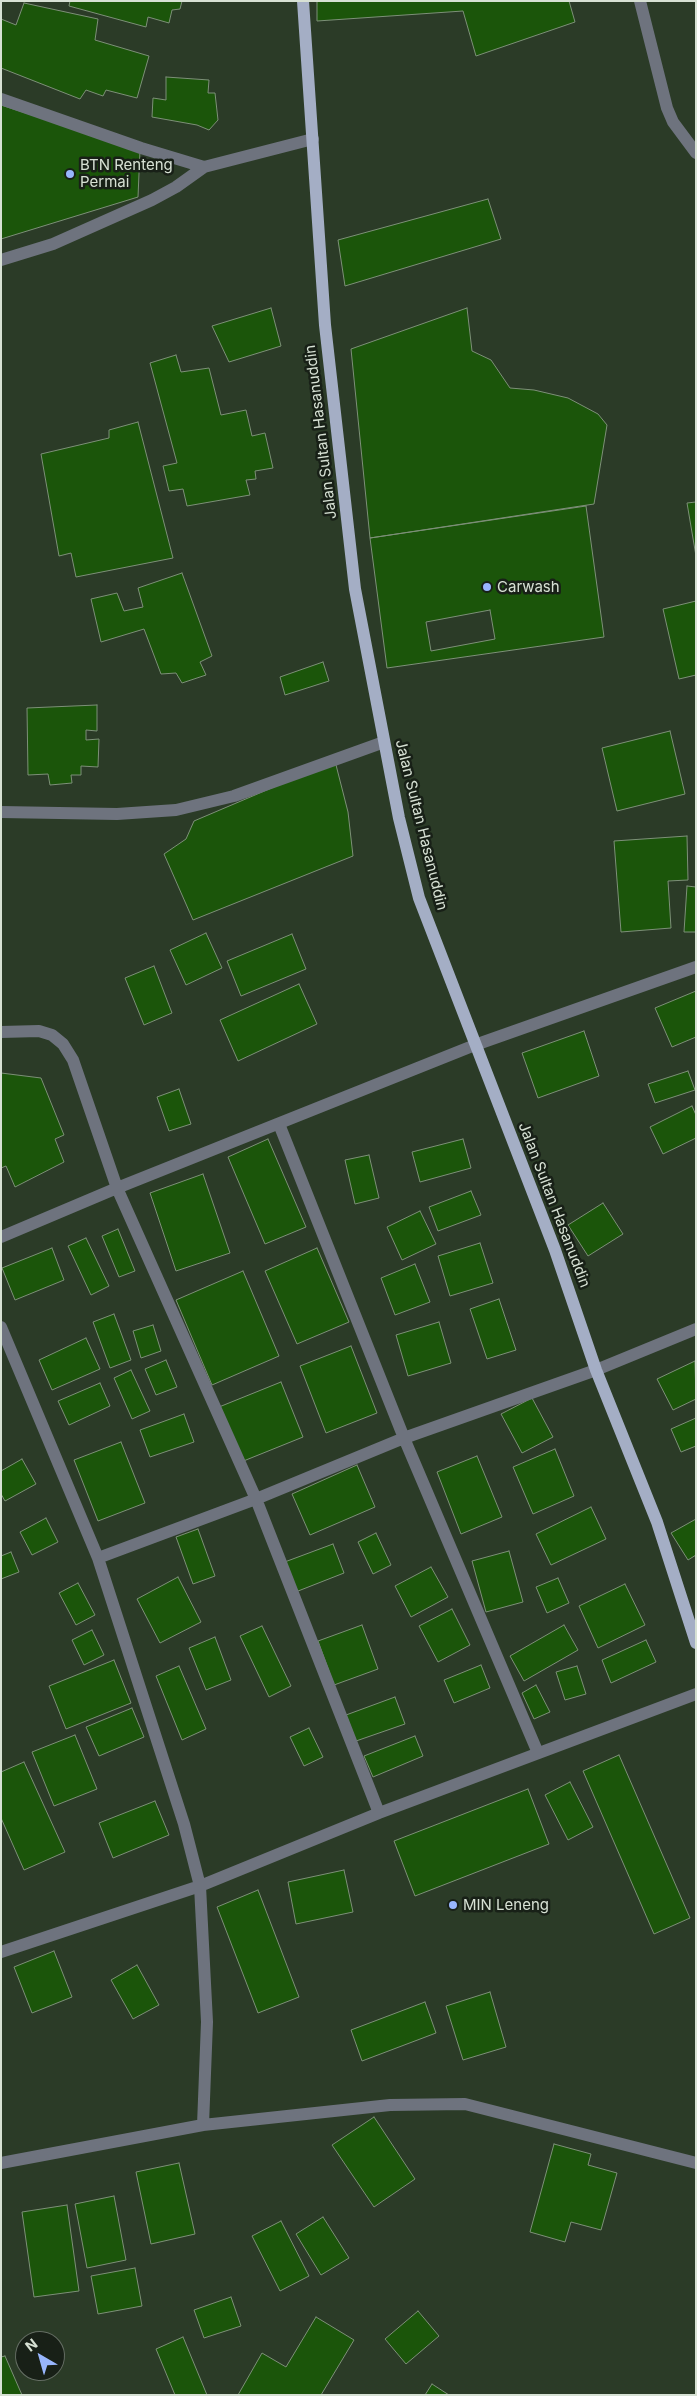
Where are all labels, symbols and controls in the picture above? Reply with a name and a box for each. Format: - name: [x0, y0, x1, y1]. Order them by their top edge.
- place label: BTN Renteng Permai: [80, 156, 173, 191]
- marker: BTN Renteng Permai: [64, 168, 76, 180]
- street label: Jalan Sultan Hasanuddin: [301, 344, 341, 520]
- place label: Carwash: [497, 578, 560, 596]
- marker: Carwash: [481, 581, 493, 593]
- street label: Jalan Sultan Hasanuddin: [391, 738, 451, 912]
- street label: Jalan Sultan Hasanuddin: [514, 1120, 594, 1290]
- place label: MIN Leneng: [463, 1896, 549, 1914]
- marker: MIN Leneng: [447, 1899, 459, 1911]
- north arrow: [15, 2331, 65, 2381]
- text: N: [22, 2335, 41, 2355]

